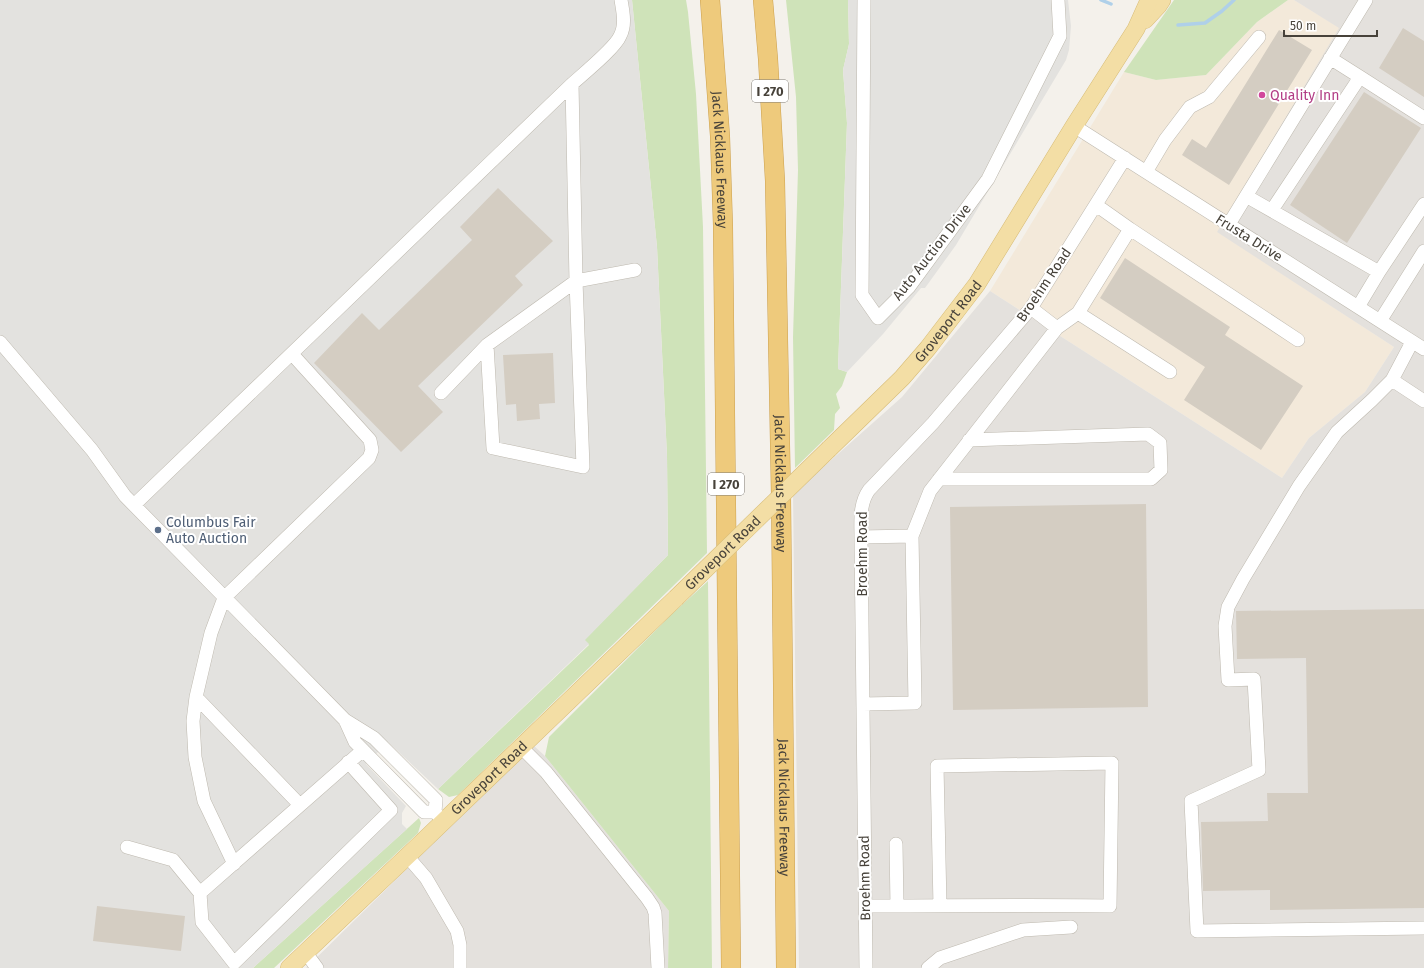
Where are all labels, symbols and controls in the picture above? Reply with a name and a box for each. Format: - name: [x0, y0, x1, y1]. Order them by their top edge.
- scale bar: [1284, 12, 1377, 38]
- text: 50 m: [1290, 19, 1316, 33]
- road number: I 270: [752, 80, 788, 102]
- place label: Quality Inn: [1270, 87, 1339, 104]
- street label: Jack Nicklaus Freeway: [708, 90, 732, 229]
- marker: Quality Inn: [1257, 90, 1267, 100]
- street label: Auto Auction Drive: [889, 200, 975, 304]
- street label: Frusta Drive: [1212, 211, 1286, 265]
- street label: Broehm Road: [1013, 245, 1075, 325]
- street label: Groveport Road: [911, 277, 985, 366]
- street label: Jack Nicklaus Freeway: [771, 414, 790, 553]
- road number: I 270: [708, 473, 744, 495]
- street label: Broehm Road: [854, 511, 871, 597]
- street label: Groveport Road: [681, 512, 764, 593]
- place label: Columbus Fair Auto Auction: [166, 514, 256, 547]
- marker: Columbus Fair Auto Auction: [153, 525, 163, 535]
- street label: Groveport Road: [447, 737, 531, 818]
- street label: Jack Nicklaus Freeway: [775, 739, 794, 877]
- street label: Broehm Road: [856, 835, 874, 921]

